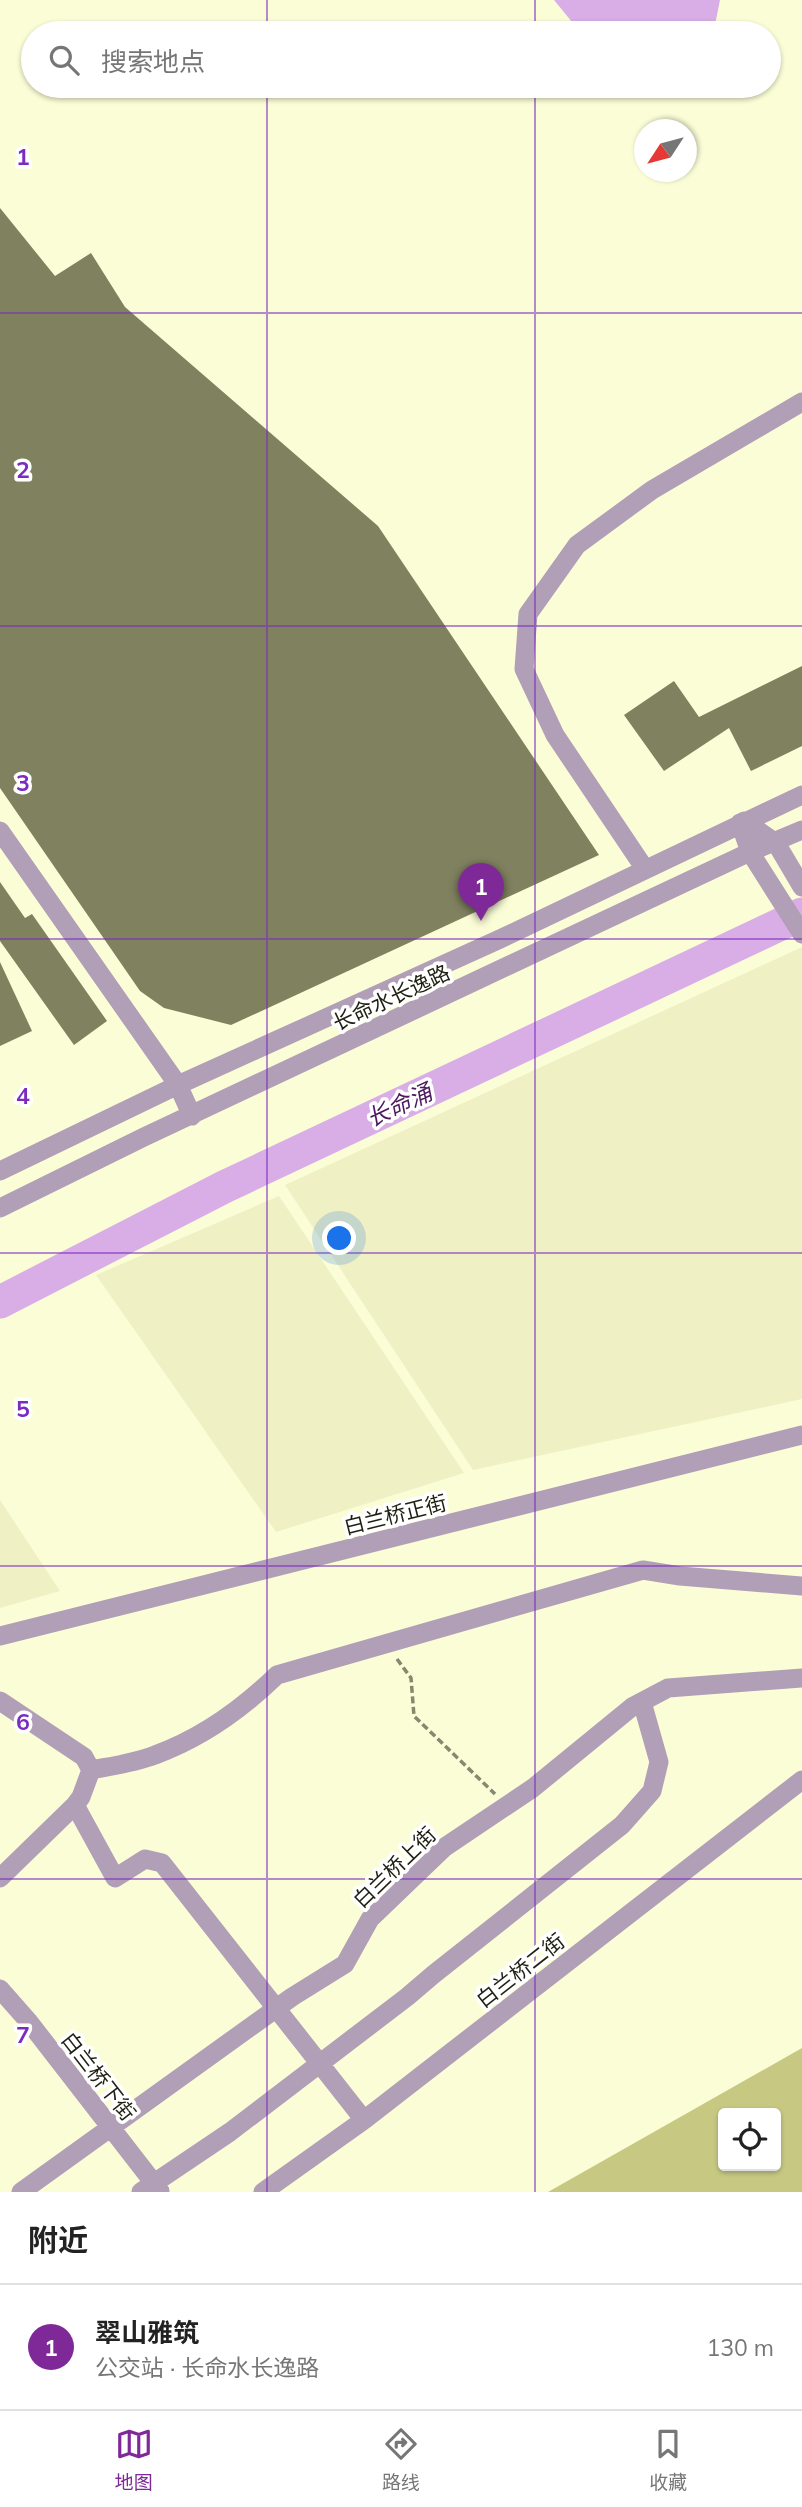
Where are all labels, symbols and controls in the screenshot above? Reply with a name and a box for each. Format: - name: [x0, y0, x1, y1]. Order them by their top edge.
- search box: [21, 21, 781, 98]
- icon: search: [45, 41, 83, 79]
- text: 搜索地点: [101, 45, 205, 78]
- north arrow: [634, 119, 697, 182]
- text: 1: [16, 142, 30, 171]
- text: 2: [16, 455, 30, 484]
- text: 3: [16, 768, 30, 797]
- pin: 1: [458, 863, 504, 921]
- street label: 长命水长逸路: [328, 959, 454, 1035]
- water label: 长命涌: [362, 1076, 439, 1133]
- text: 4: [16, 1081, 30, 1110]
- your location: [322, 1221, 356, 1255]
- text: 5: [16, 1394, 30, 1423]
- street label: 白兰桥正街: [341, 1489, 449, 1539]
- text: 6: [16, 1707, 30, 1736]
- street label: 白兰桥上街: [347, 1821, 441, 1913]
- street label: 白兰桥二街: [471, 1927, 569, 2013]
- text: 7: [16, 2020, 30, 2049]
- street label: 白兰桥下街: [56, 2027, 142, 2125]
- map controls: [718, 2108, 781, 2171]
- button: locate: [718, 2108, 781, 2171]
- text: 附近: [28, 2221, 88, 2259]
- text: 翠山雅筑: [95, 2316, 199, 2349]
- text: 1: [44, 2333, 58, 2362]
- text: 130 m: [706, 2333, 774, 2362]
- text: 公交站 · 长命水长逸路: [95, 2353, 319, 2382]
- tab: 地图: [115, 2425, 153, 2494]
- tab: 路线: [382, 2425, 420, 2494]
- tab: 收藏: [649, 2425, 687, 2494]

